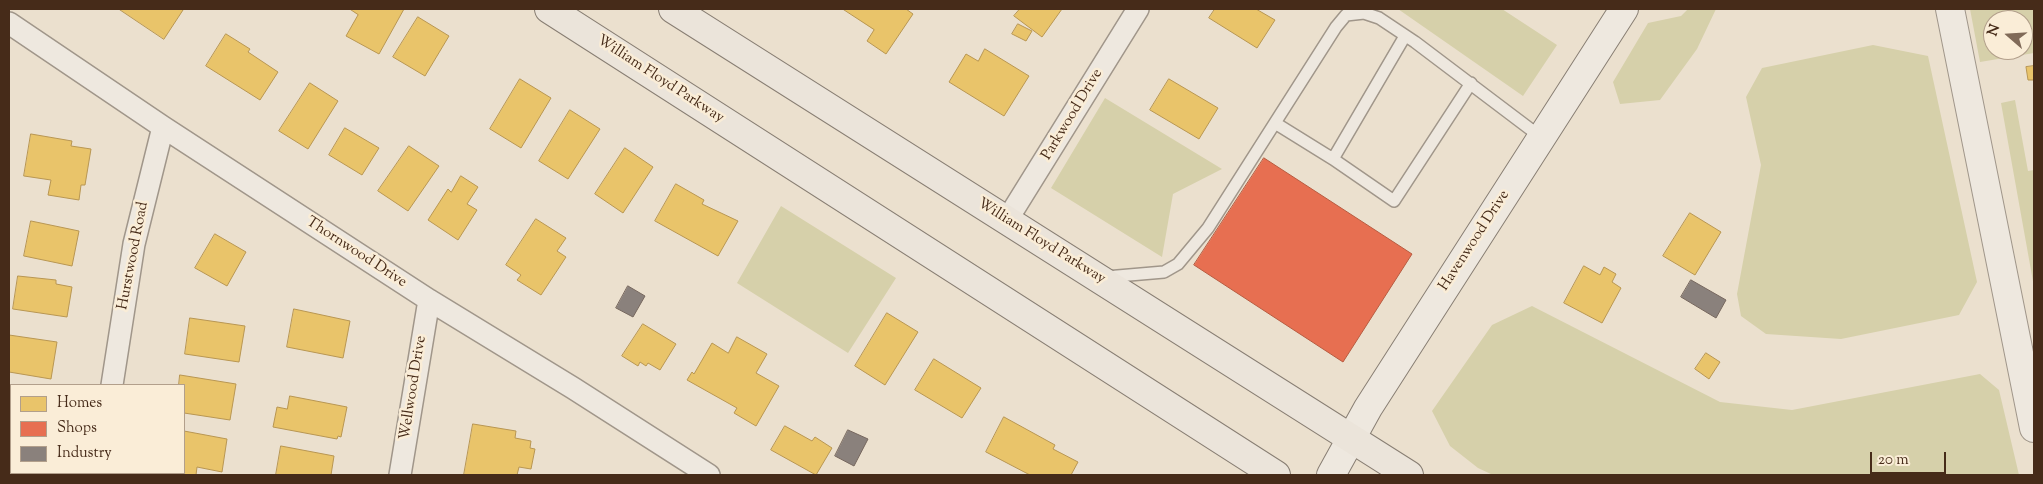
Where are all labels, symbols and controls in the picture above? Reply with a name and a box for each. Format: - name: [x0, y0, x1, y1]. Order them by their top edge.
- north arrow: [1983, 10, 2033, 60]
- text: N: [1983, 22, 2006, 39]
- street label: William Floyd Parkway: [593, 32, 727, 128]
- street label: Parkwood Drive: [1039, 66, 1107, 164]
- street label: Havenwood Drive: [1436, 187, 1514, 295]
- street label: William Floyd Parkway: [973, 195, 1109, 289]
- street label: Hurstwood Road: [115, 200, 153, 312]
- street label: Thornwood Drive: [302, 214, 410, 292]
- street label: Wellwood Drive: [397, 335, 431, 441]
- legend: [10, 384, 185, 474]
- text: Homes: [57, 393, 102, 414]
- text: Shops: [57, 418, 97, 439]
- scale bar: [1873, 442, 1949, 474]
- text: Industry: [57, 443, 112, 464]
- text: 20 m: [1878, 450, 1909, 471]

